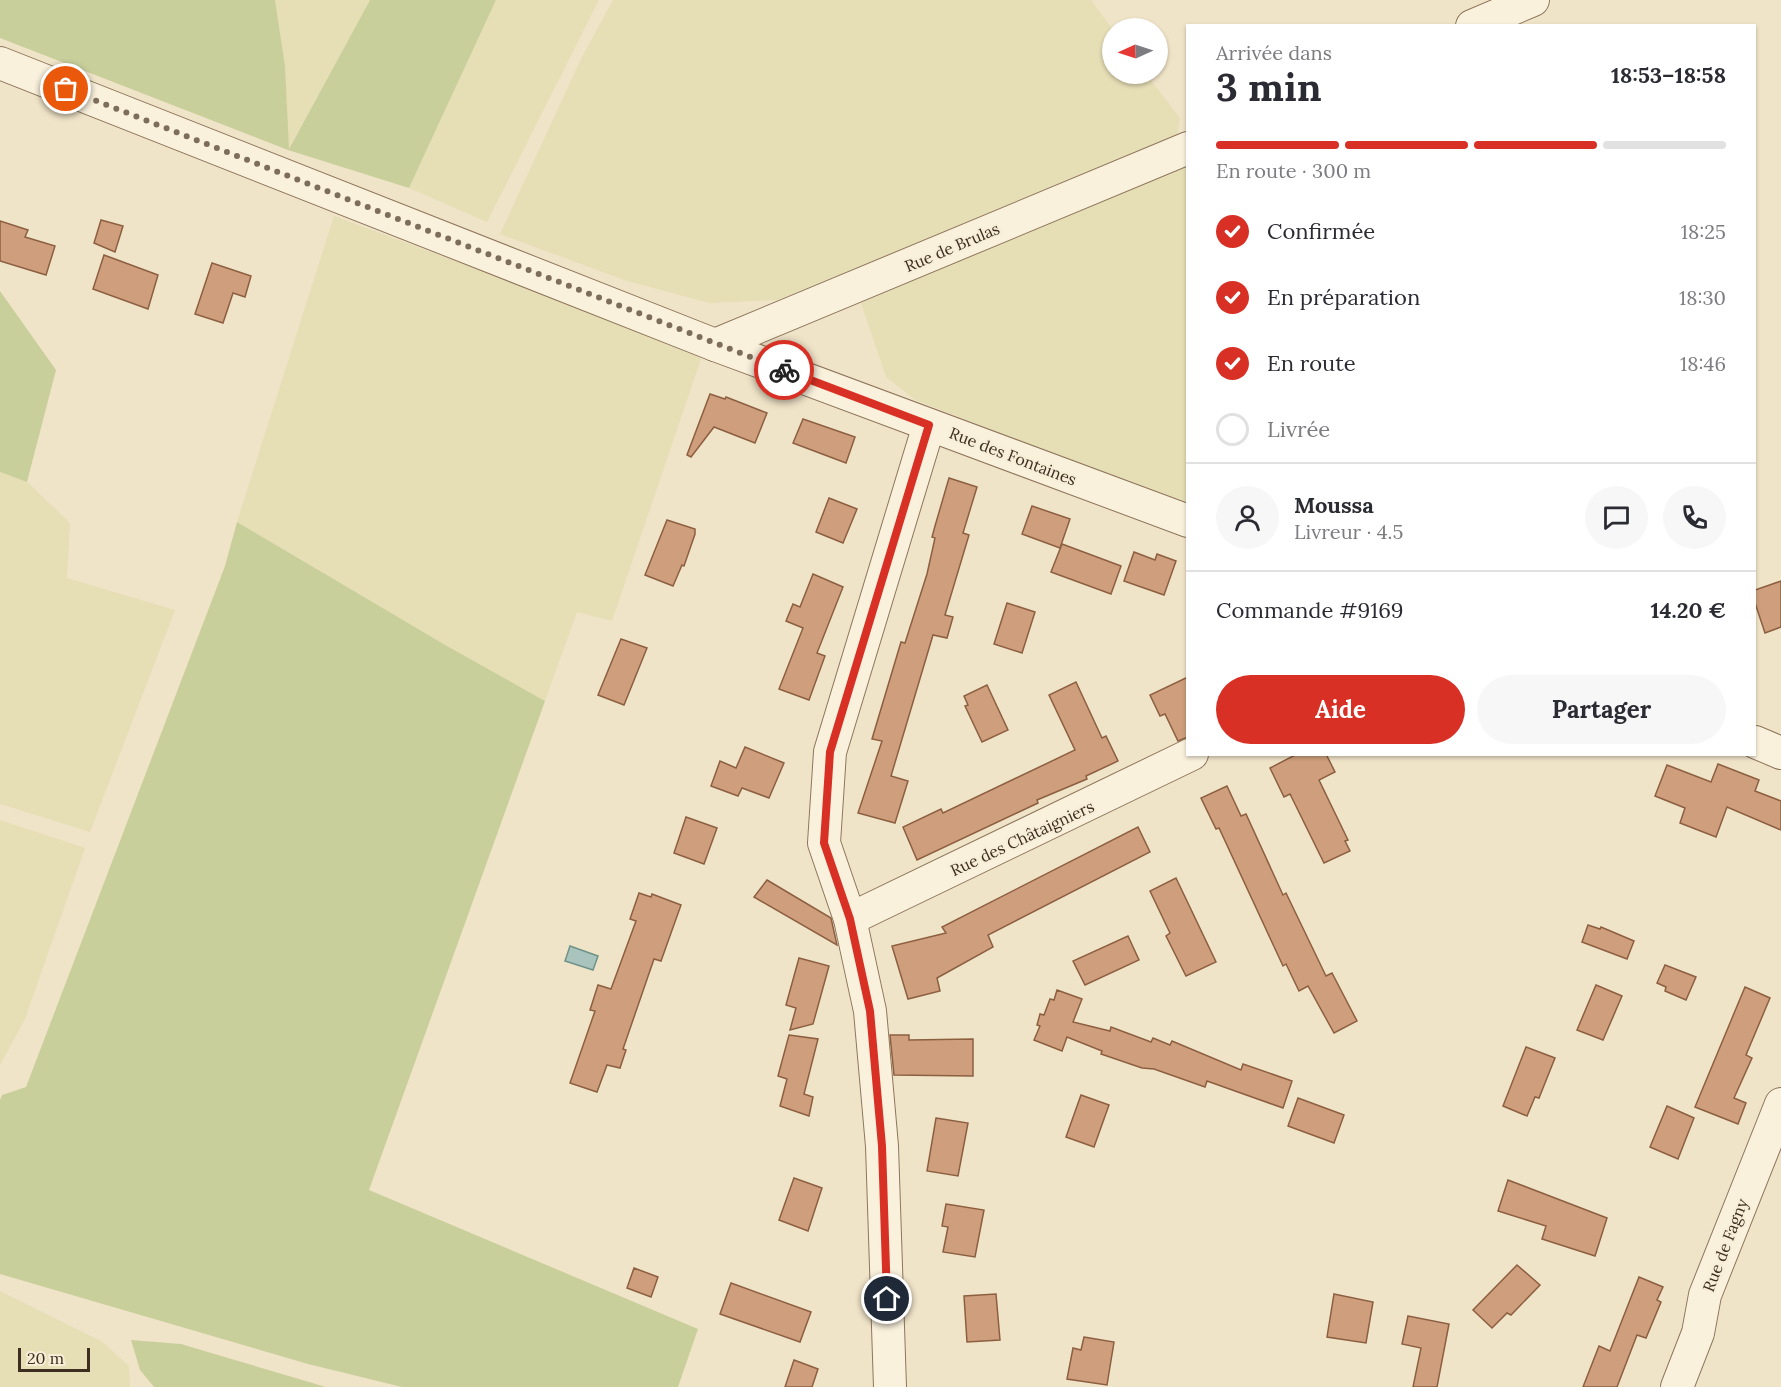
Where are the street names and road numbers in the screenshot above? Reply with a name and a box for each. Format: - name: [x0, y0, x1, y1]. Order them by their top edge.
- street label: Rue de Brulas: [901, 218, 1003, 276]
- street label: Rue des Fontaines: [947, 423, 1079, 489]
- street label: Rue des Châtaigniers: [947, 796, 1097, 880]
- street label: Rue de Fagny: [1698, 1195, 1752, 1294]

